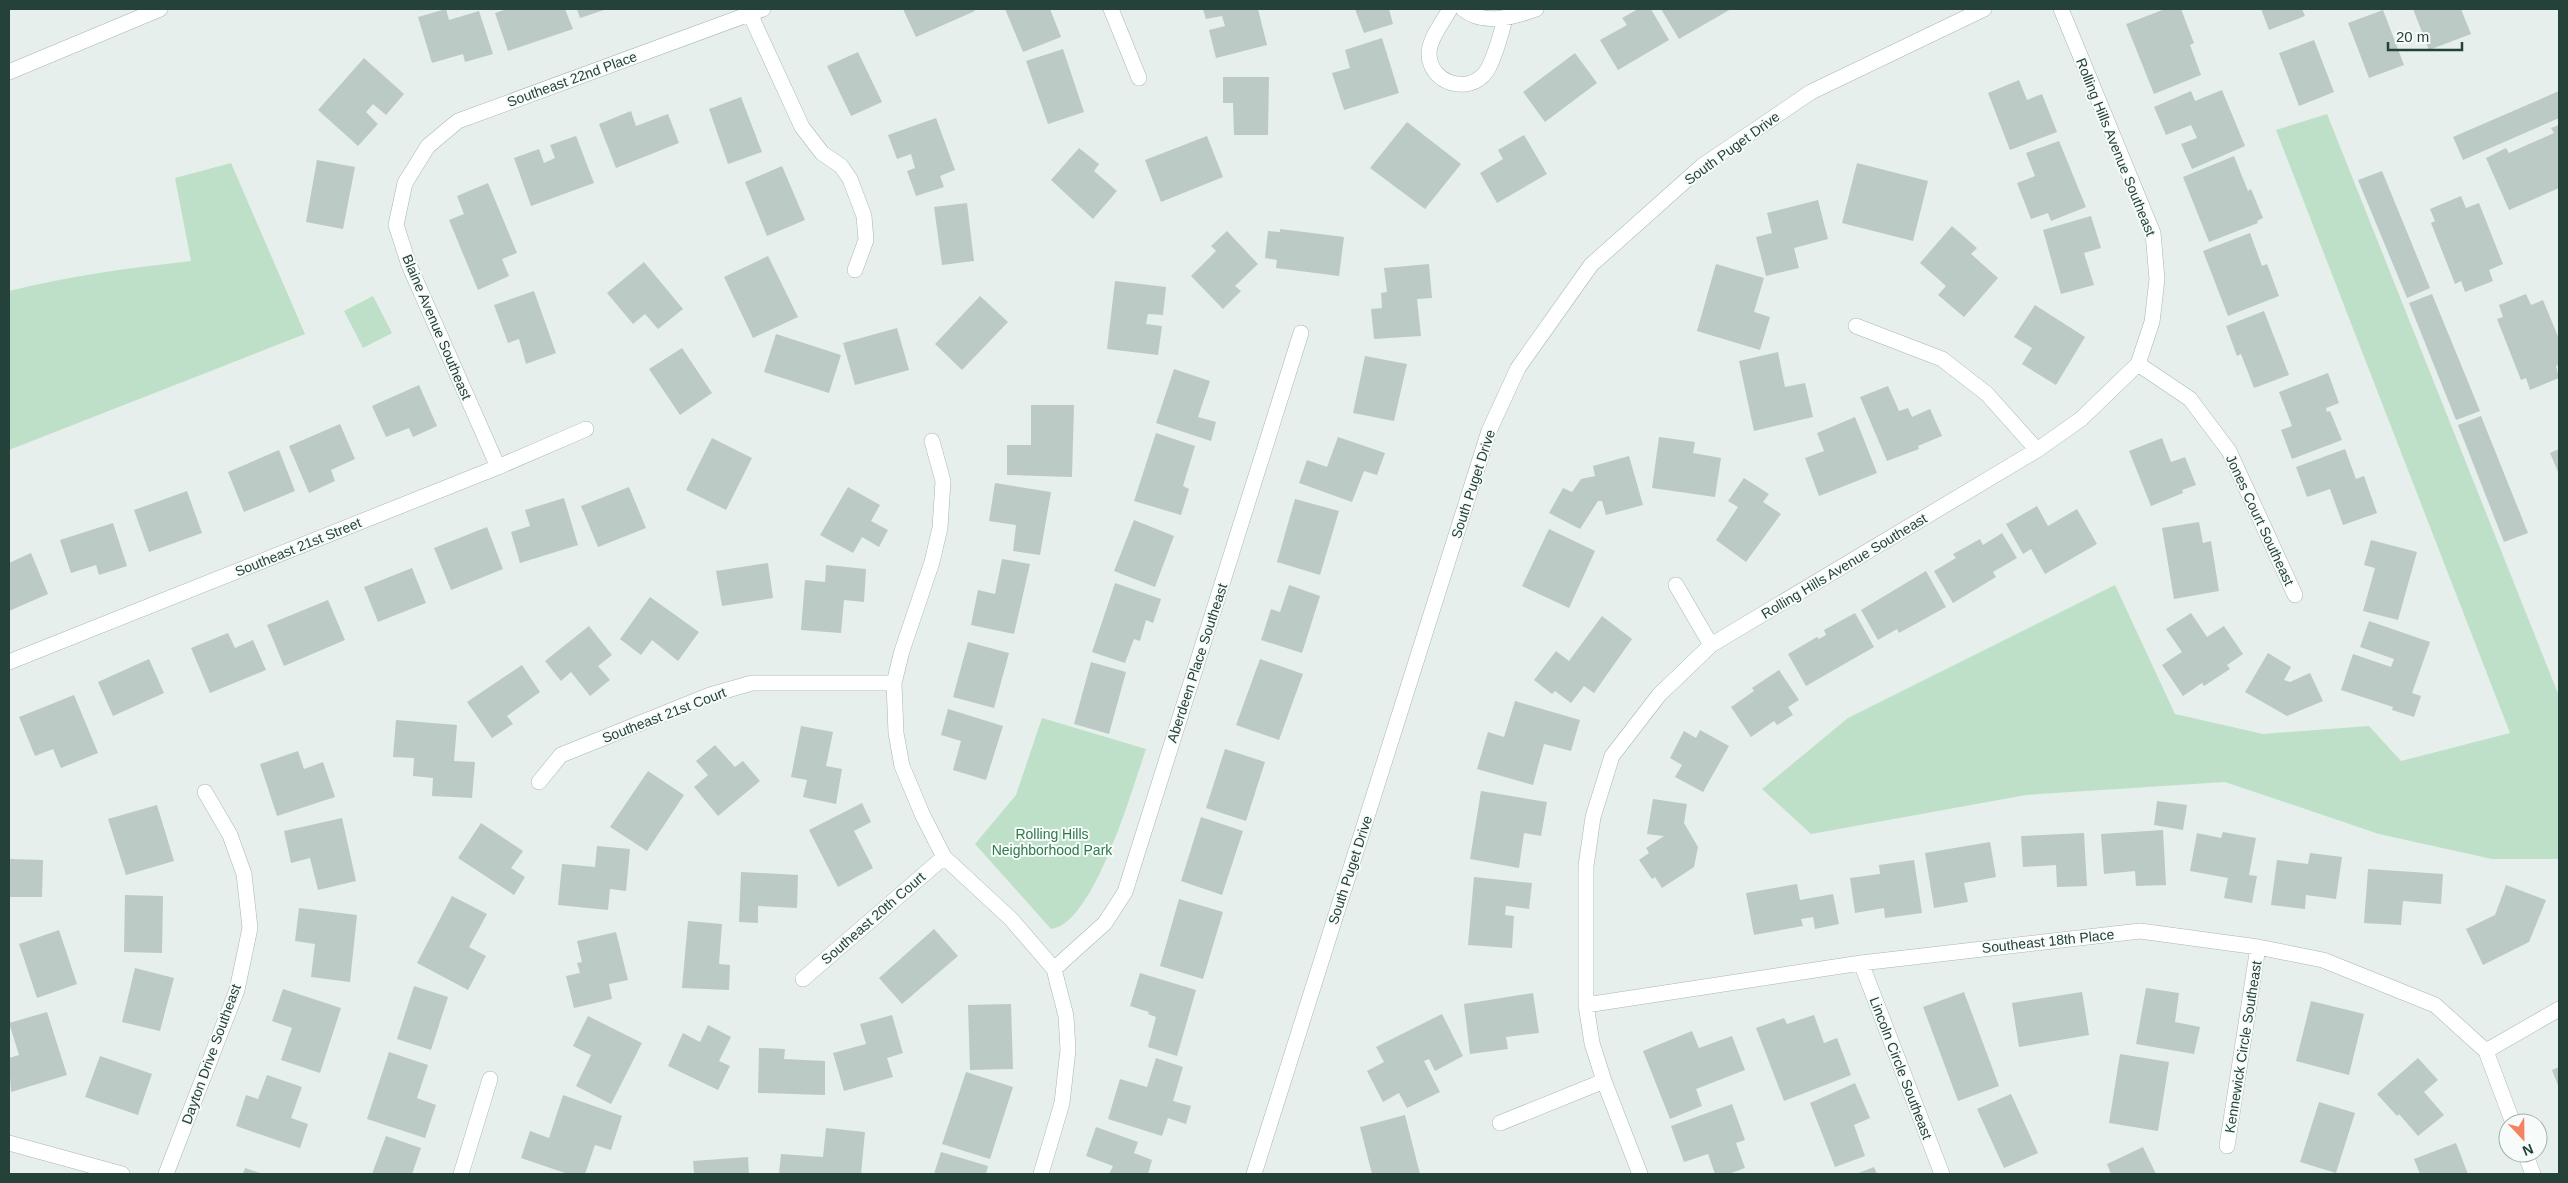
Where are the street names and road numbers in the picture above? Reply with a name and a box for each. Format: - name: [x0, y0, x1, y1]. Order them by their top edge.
- street label: Southeast 22nd Place: [505, 48, 639, 110]
- street label: Rolling Hills Avenue Southeast: [2073, 56, 2159, 238]
- street label: South Puget Drive: [1681, 108, 1783, 188]
- street label: Blaine Avenue Southeast: [399, 252, 475, 402]
- street label: South Puget Drive: [1448, 427, 1498, 541]
- street label: Jones Court Southeast: [2223, 452, 2297, 588]
- street label: Rolling Hills Avenue Southeast: [1758, 510, 1930, 622]
- street label: Southeast 21st Street: [233, 514, 364, 580]
- street label: Aberdeen Place Southeast: [1164, 581, 1230, 745]
- street label: Southeast 21st Court: [600, 684, 728, 746]
- street label: South Puget Drive: [1325, 813, 1375, 927]
- street label: Southeast 20th Court: [818, 868, 928, 967]
- street label: Southeast 18th Place: [1981, 926, 2115, 956]
- street label: Kennewick Circle Southeast: [2221, 960, 2265, 1134]
- street label: Dayton Drive Southeast: [178, 982, 244, 1126]
- street label: Lincoln Circle Southeast: [1866, 995, 1936, 1141]

